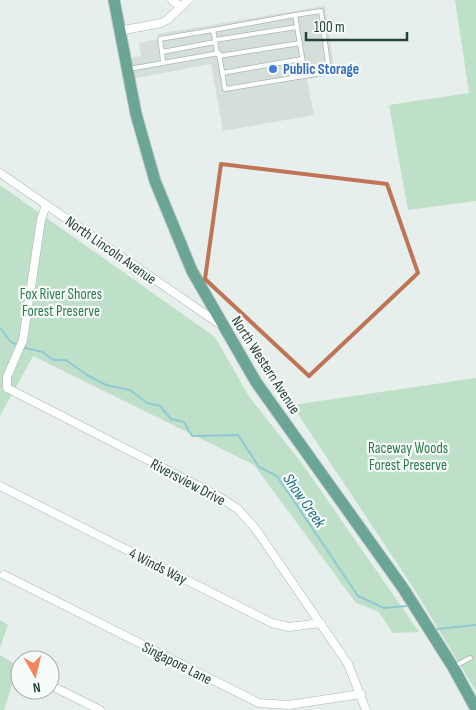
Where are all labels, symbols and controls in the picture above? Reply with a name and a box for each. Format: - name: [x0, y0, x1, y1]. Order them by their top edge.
- scale bar: [306, 10, 407, 42]
- text: 100 m: [314, 18, 345, 37]
- place label: Public Storage: [283, 60, 359, 79]
- marker: Public Storage: [267, 63, 279, 75]
- street label: North Lincoln Avenue: [61, 212, 160, 289]
- park label: Fox River Shores Forest Preserve: [20, 285, 102, 321]
- street label: North Western Avenue: [227, 313, 304, 418]
- park label: Raceway Woods Forest Preserve: [368, 439, 448, 475]
- street label: Riversview Drive: [147, 455, 229, 510]
- water label: Shaw Creek: [278, 470, 330, 532]
- street label: 4 Winds Way: [126, 544, 190, 589]
- street label: Singapore Lane: [139, 638, 215, 689]
- north arrow: [10, 650, 60, 700]
- text: N: [32, 678, 42, 696]

